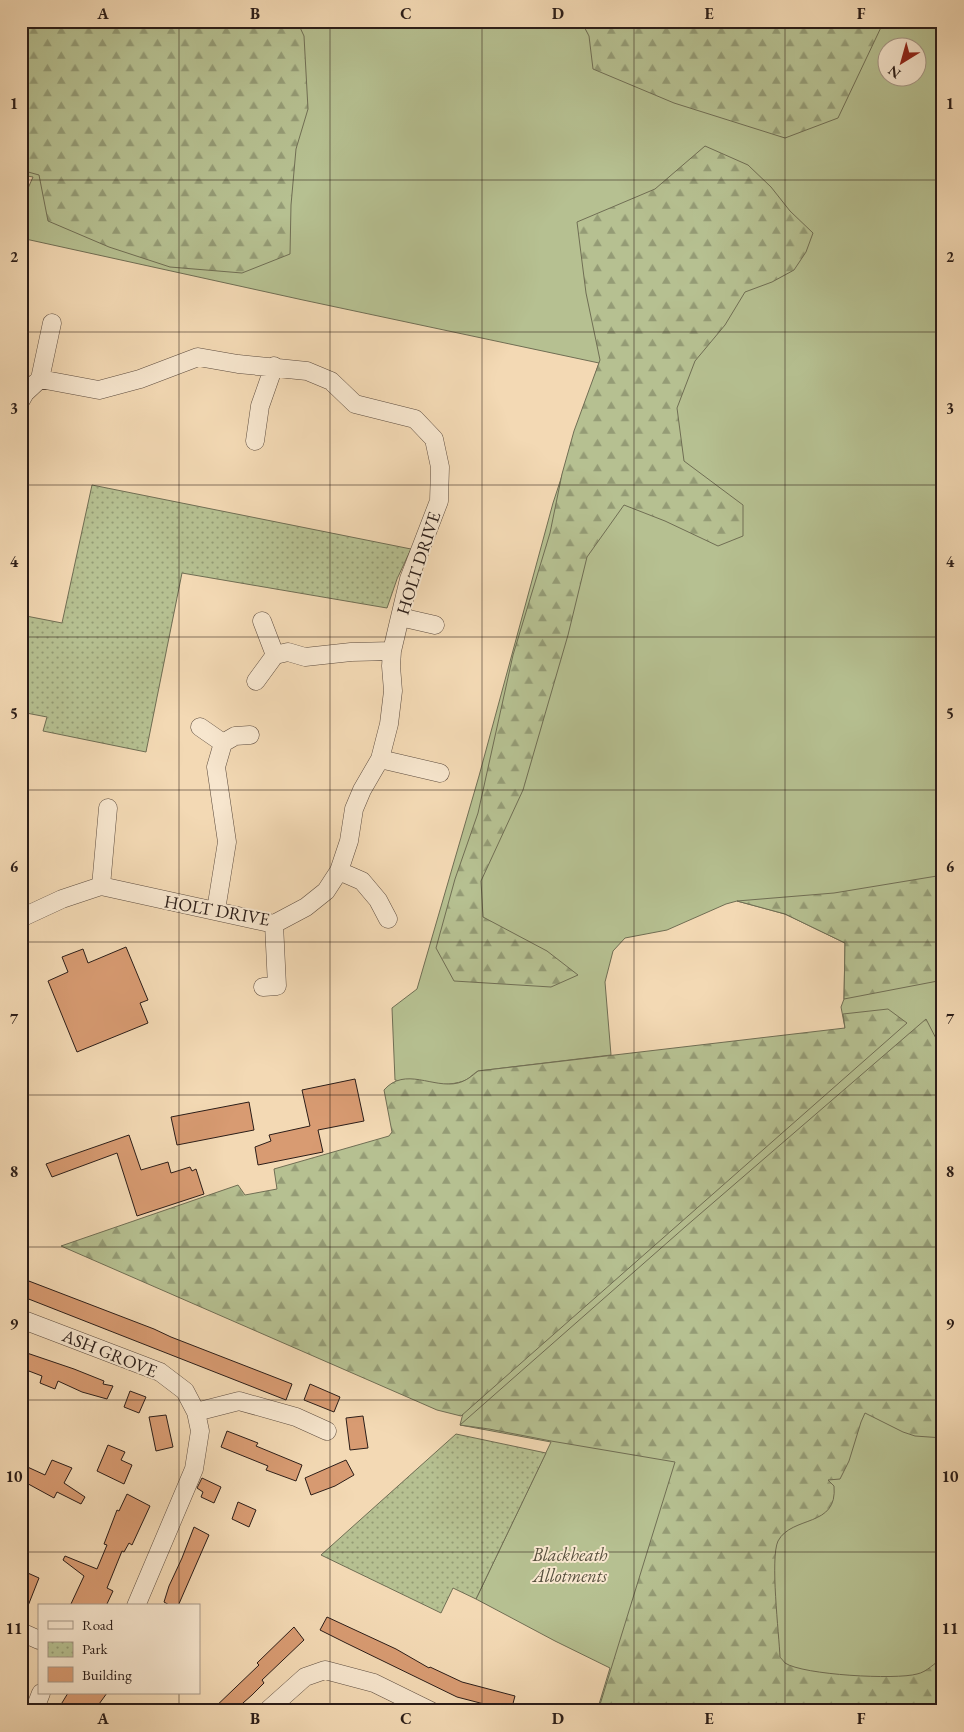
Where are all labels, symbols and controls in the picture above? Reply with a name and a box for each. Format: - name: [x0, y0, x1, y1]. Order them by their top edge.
- text: A: [96, 3, 109, 24]
- text: B: [250, 3, 260, 24]
- text: C: [400, 3, 412, 24]
- text: D: [552, 3, 564, 24]
- text: E: [704, 3, 714, 24]
- text: F: [857, 3, 866, 24]
- north arrow: [876, 38, 926, 88]
- text: N: [884, 61, 904, 83]
- text: 1: [10, 93, 18, 114]
- text: 1: [946, 93, 954, 114]
- text: 2: [10, 246, 19, 267]
- text: 2: [946, 246, 955, 267]
- text: 3: [10, 398, 18, 419]
- text: 3: [946, 398, 954, 419]
- street label: HOLT DRIVE: [391, 509, 445, 617]
- text: 4: [10, 551, 19, 572]
- text: 4: [946, 551, 955, 572]
- text: 5: [10, 703, 18, 724]
- text: 5: [946, 703, 954, 724]
- text: 6: [10, 856, 19, 877]
- text: 6: [946, 856, 955, 877]
- street label: HOLT DRIVE: [162, 889, 272, 931]
- text: 7: [10, 1008, 19, 1029]
- text: 7: [946, 1008, 955, 1029]
- text: 8: [10, 1161, 18, 1182]
- text: 8: [946, 1161, 954, 1182]
- text: 9: [10, 1313, 19, 1334]
- text: 9: [946, 1313, 955, 1334]
- street label: ASH GROVE: [58, 1323, 161, 1382]
- text: 10: [6, 1466, 23, 1487]
- text: 10: [942, 1466, 959, 1487]
- park label: Blackheath Allotments: [531, 1543, 608, 1587]
- legend: [38, 1604, 200, 1694]
- text: Road: [82, 1615, 114, 1634]
- text: 11: [6, 1618, 22, 1639]
- text: 11: [942, 1618, 958, 1639]
- text: Park: [82, 1639, 109, 1658]
- text: Building: [82, 1665, 132, 1684]
- text: A: [96, 1708, 109, 1729]
- text: B: [250, 1708, 260, 1729]
- text: C: [400, 1708, 412, 1729]
- text: D: [552, 1708, 564, 1729]
- text: E: [704, 1708, 714, 1729]
- text: F: [857, 1708, 866, 1729]

